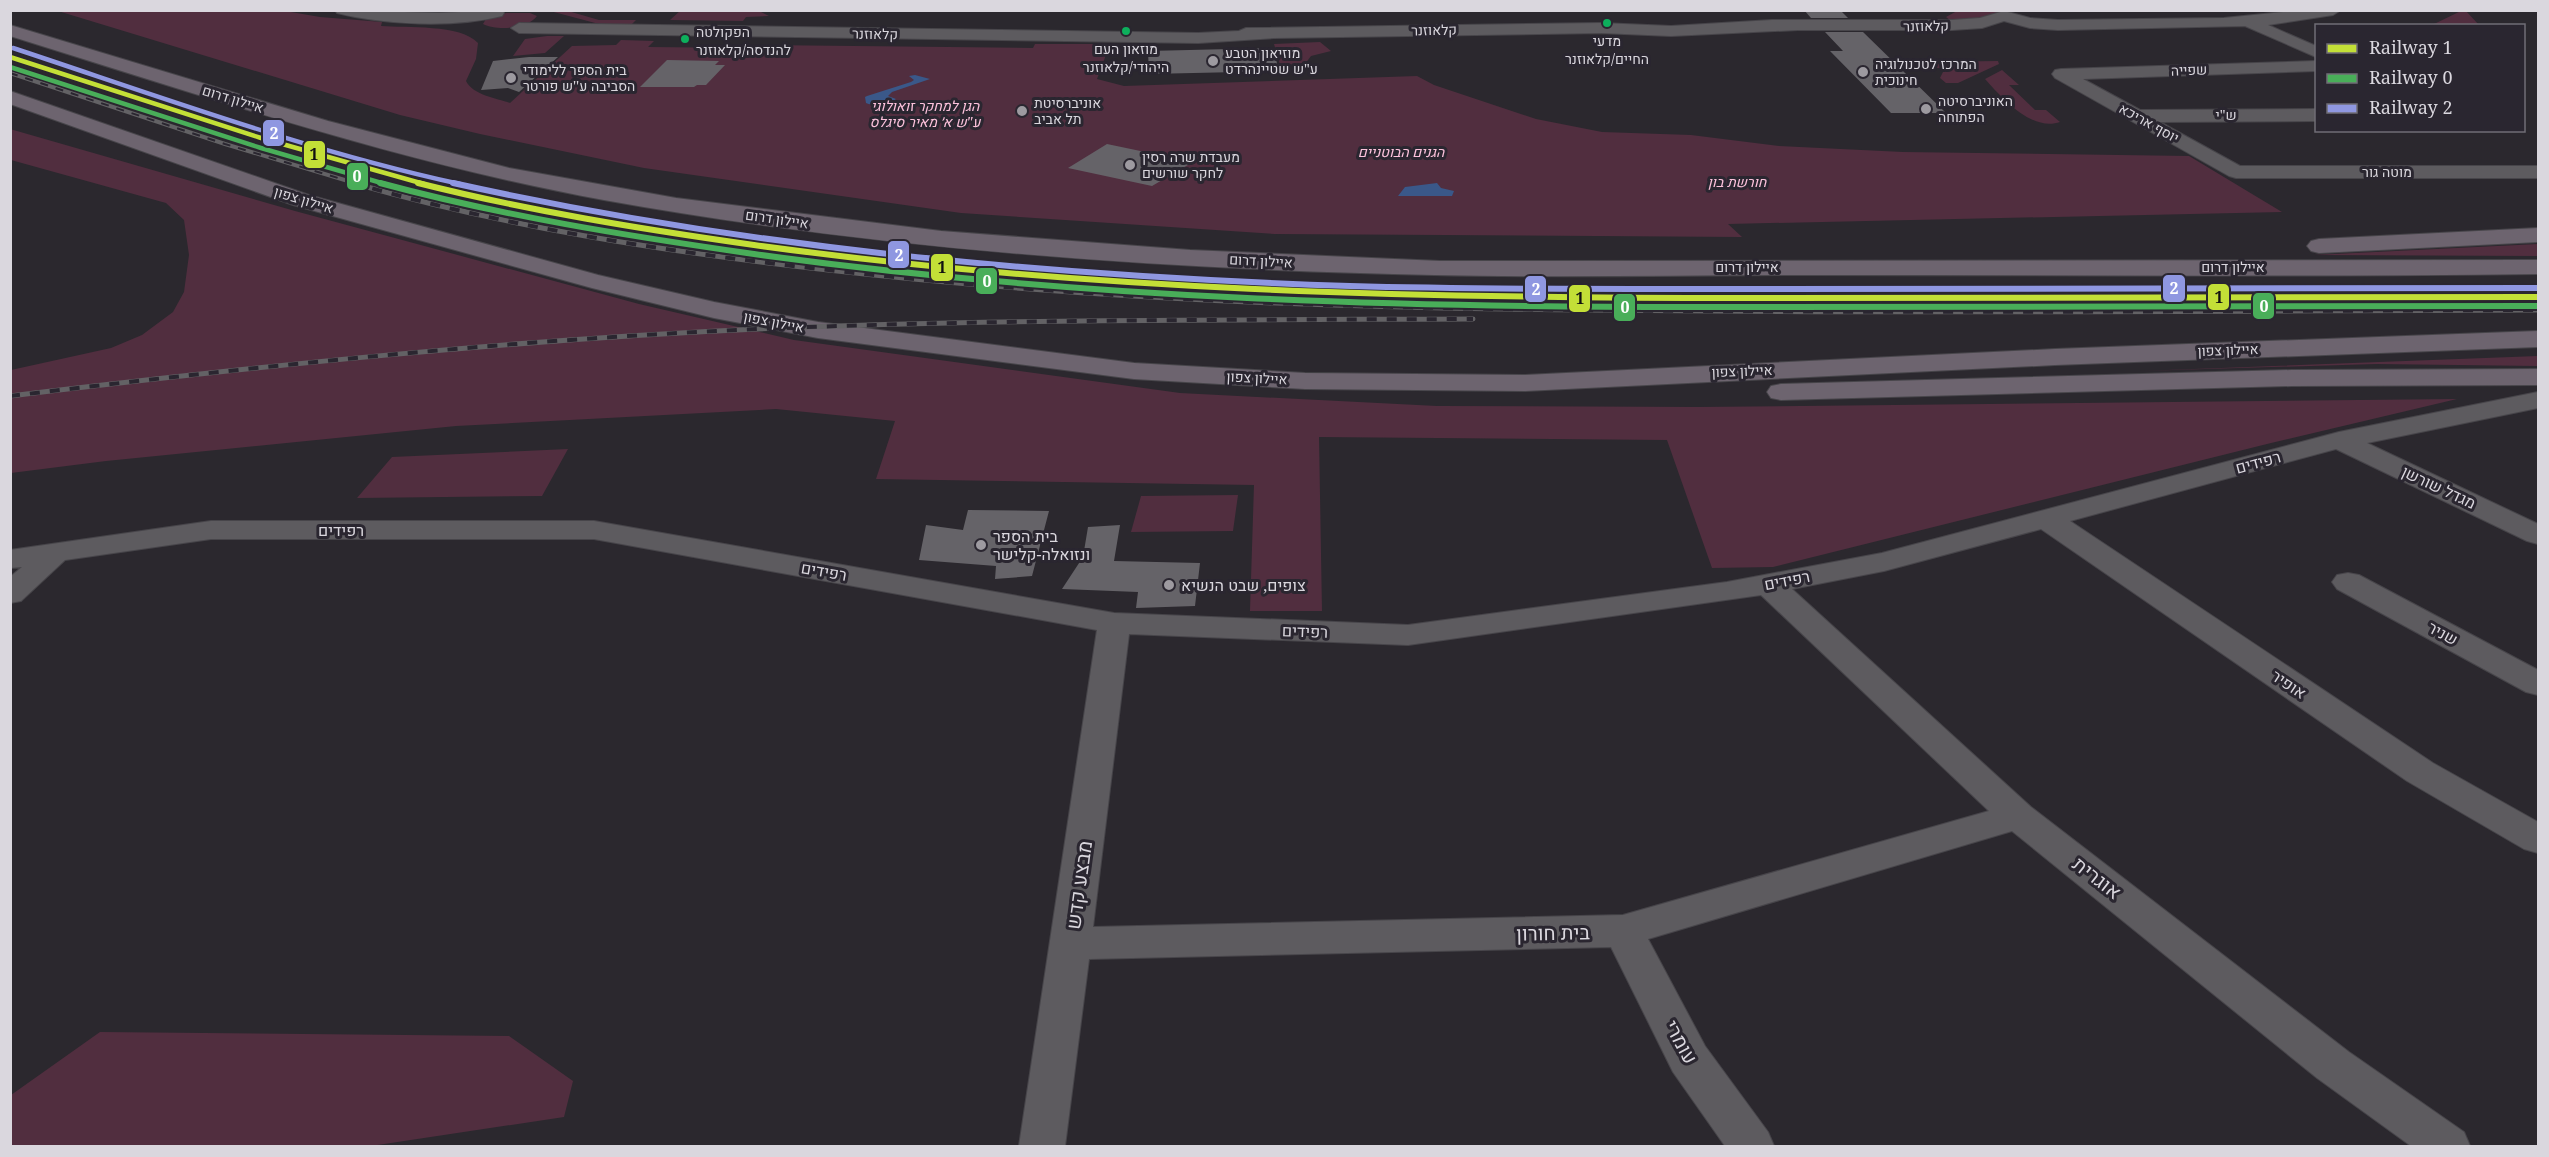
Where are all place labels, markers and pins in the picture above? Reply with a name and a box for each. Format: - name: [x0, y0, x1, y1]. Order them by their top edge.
- marker: מדעי החיים/קלאוזנר: [1601, 17, 1613, 29]
- place label: הפקולטה להנדסה/קלאוזנר: [696, 22, 791, 59]
- marker: מוזאון העם היהודי/קלאוזנר: [1120, 25, 1132, 37]
- place label: מדעי החיים/קלאוזנר: [1565, 31, 1649, 68]
- marker: הפקולטה להנדסה/קלאוזנר: [679, 33, 691, 45]
- place label: מוזאון העם היהודי/קלאוזנר: [1083, 39, 1169, 76]
- place label: מוזיאון הטבע ע"ש שטיינהרדט: [1225, 43, 1318, 78]
- marker: מוזיאון הטבע ע"ש שטיינהרדט: [1206, 54, 1220, 68]
- place label: המרכז לטכנולוגיה חינוכית: [1875, 54, 1977, 89]
- place label: בית הספר ללימודי הסביבה ע''ש פורטר: [523, 60, 635, 95]
- marker: המרכז לטכנולוגיה חינוכית: [1856, 65, 1870, 79]
- marker: בית הספר ללימודי הסביבה ע''ש פורטר: [504, 71, 518, 85]
- place label: האוניברסיטה הפתוחה: [1938, 91, 2013, 126]
- place label: אוניברסיטת תל אביב: [1034, 93, 1101, 128]
- marker: האוניברסיטה הפתוחה: [1919, 102, 1933, 116]
- marker: אוניברסיטת תל אביב: [1015, 104, 1029, 118]
- place label: מעבדת שרה רסין לחקר שורשים: [1142, 147, 1240, 182]
- marker: מעבדת שרה רסין לחקר שורשים: [1123, 158, 1137, 172]
- place label: בית הספר ונזואלה-קלישר: [993, 525, 1090, 565]
- marker: בית הספר ונזואלה-קלישר: [974, 538, 988, 552]
- place label: צופים, שבט הנשיא: [1181, 574, 1306, 596]
- marker: צופים, שבט הנשיא: [1162, 578, 1176, 592]

